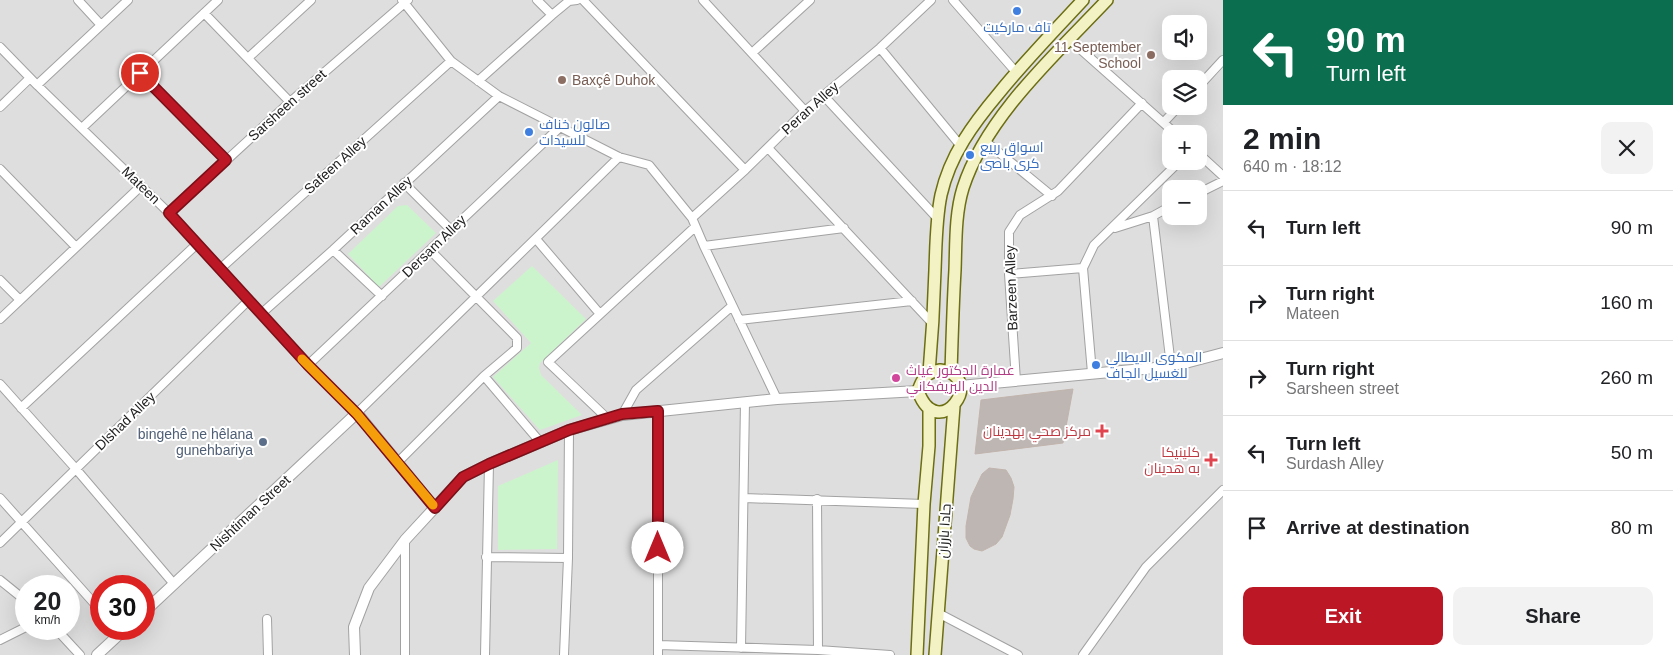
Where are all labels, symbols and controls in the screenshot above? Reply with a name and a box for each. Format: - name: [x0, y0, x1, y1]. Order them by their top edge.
- marker: تاف ماركيت: [1011, 5, 1023, 17]
- map controls: [1162, 15, 1207, 225]
- button: sound: [1162, 15, 1207, 60]
- place label: تاف ماركيت: [983, 19, 1051, 35]
- icon: left: [1243, 20, 1308, 85]
- text: 90 m: [1326, 20, 1406, 59]
- place label: 11 September School: [1054, 39, 1141, 71]
- marker: 11 September School: [1145, 49, 1157, 61]
- pin: [119, 52, 161, 94]
- icon: arrive: [126, 59, 154, 87]
- text: Turn left: [1326, 61, 1406, 86]
- street label: Sarsheen street: [245, 66, 329, 144]
- button: layers: [1162, 70, 1207, 115]
- place label: Baxçê Duhok: [572, 72, 656, 88]
- marker: Baxçê Duhok: [556, 74, 568, 86]
- street label: Peran Alley: [778, 78, 842, 138]
- place label: صالون خناف للسيدات: [539, 116, 610, 148]
- text: 2 min: [1243, 122, 1321, 155]
- button: close: [1601, 122, 1653, 174]
- button: +: [1162, 125, 1207, 170]
- marker: صالون خناف للسيدات: [523, 126, 535, 138]
- street label: Safeen Alley: [301, 133, 369, 197]
- place label: اسواق ربيع كرى باصى: [980, 139, 1044, 171]
- marker: اسواق ربيع كرى باصى: [964, 149, 976, 161]
- text: 640 m · 18:12: [1243, 158, 1342, 175]
- street label: Mateen: [119, 163, 163, 207]
- street label: Raman Alley: [347, 172, 415, 238]
- button: −: [1162, 180, 1207, 225]
- street label: Dersam Alley: [399, 212, 469, 280]
- icon: left: [1243, 214, 1271, 242]
- text: Turn left: [1286, 217, 1361, 238]
- text: 90 m: [1611, 217, 1653, 238]
- street label: Barzeen Alley: [1002, 245, 1020, 331]
- text: Turn right: [1286, 283, 1374, 304]
- icon: right: [1243, 289, 1271, 317]
- text: 160 m: [1600, 292, 1653, 313]
- text: Mateen: [1286, 305, 1339, 322]
- place label: المكوى الايطالي للغسيل الجاف: [1106, 349, 1202, 381]
- text: Turn right: [1286, 358, 1374, 379]
- marker: المكوى الايطالي للغسيل الجاف: [1090, 359, 1102, 371]
- place label: عمارة الدكتور غياث الدين البريفكاني: [906, 362, 1015, 398]
- icon: right: [1243, 364, 1271, 392]
- text: 260 m: [1600, 367, 1653, 388]
- marker: عمارة الدكتور غياث الدين البريفكاني: [890, 372, 902, 384]
- text: Sarsheen street: [1286, 380, 1399, 397]
- street label: Dlshad Alley: [92, 388, 158, 454]
- place label: مركز صحي بهدينان: [983, 423, 1091, 443]
- marker: مركز صحي بهدينان: [1095, 424, 1109, 438]
- place label: bingehê ne hêlana gunehbariya: [138, 426, 253, 458]
- text: Turn left: [1286, 433, 1361, 454]
- marker: bingehê ne hêlana gunehbariya: [257, 436, 269, 448]
- icon: left: [1243, 439, 1271, 467]
- text: 50 m: [1611, 442, 1653, 463]
- place label: كلينيكا به هدينان: [1144, 444, 1200, 476]
- marker: كلينيكا به هدينان: [1204, 453, 1218, 467]
- text: Surdash Alley: [1286, 455, 1384, 472]
- street label: Nishtiman Street: [207, 472, 293, 554]
- street label: جادا بارزان: [934, 503, 954, 559]
- icon: arrive: [1243, 514, 1271, 542]
- text: Arrive at destination: [1286, 517, 1470, 538]
- text: 80 m: [1611, 517, 1653, 538]
- position arrow: [631, 521, 683, 573]
- speed limit sign: 30: [90, 575, 155, 640]
- text: 20: [34, 587, 61, 615]
- button: Exit: [1243, 587, 1443, 645]
- button: Share: [1453, 587, 1653, 645]
- text: km/h: [34, 613, 61, 627]

